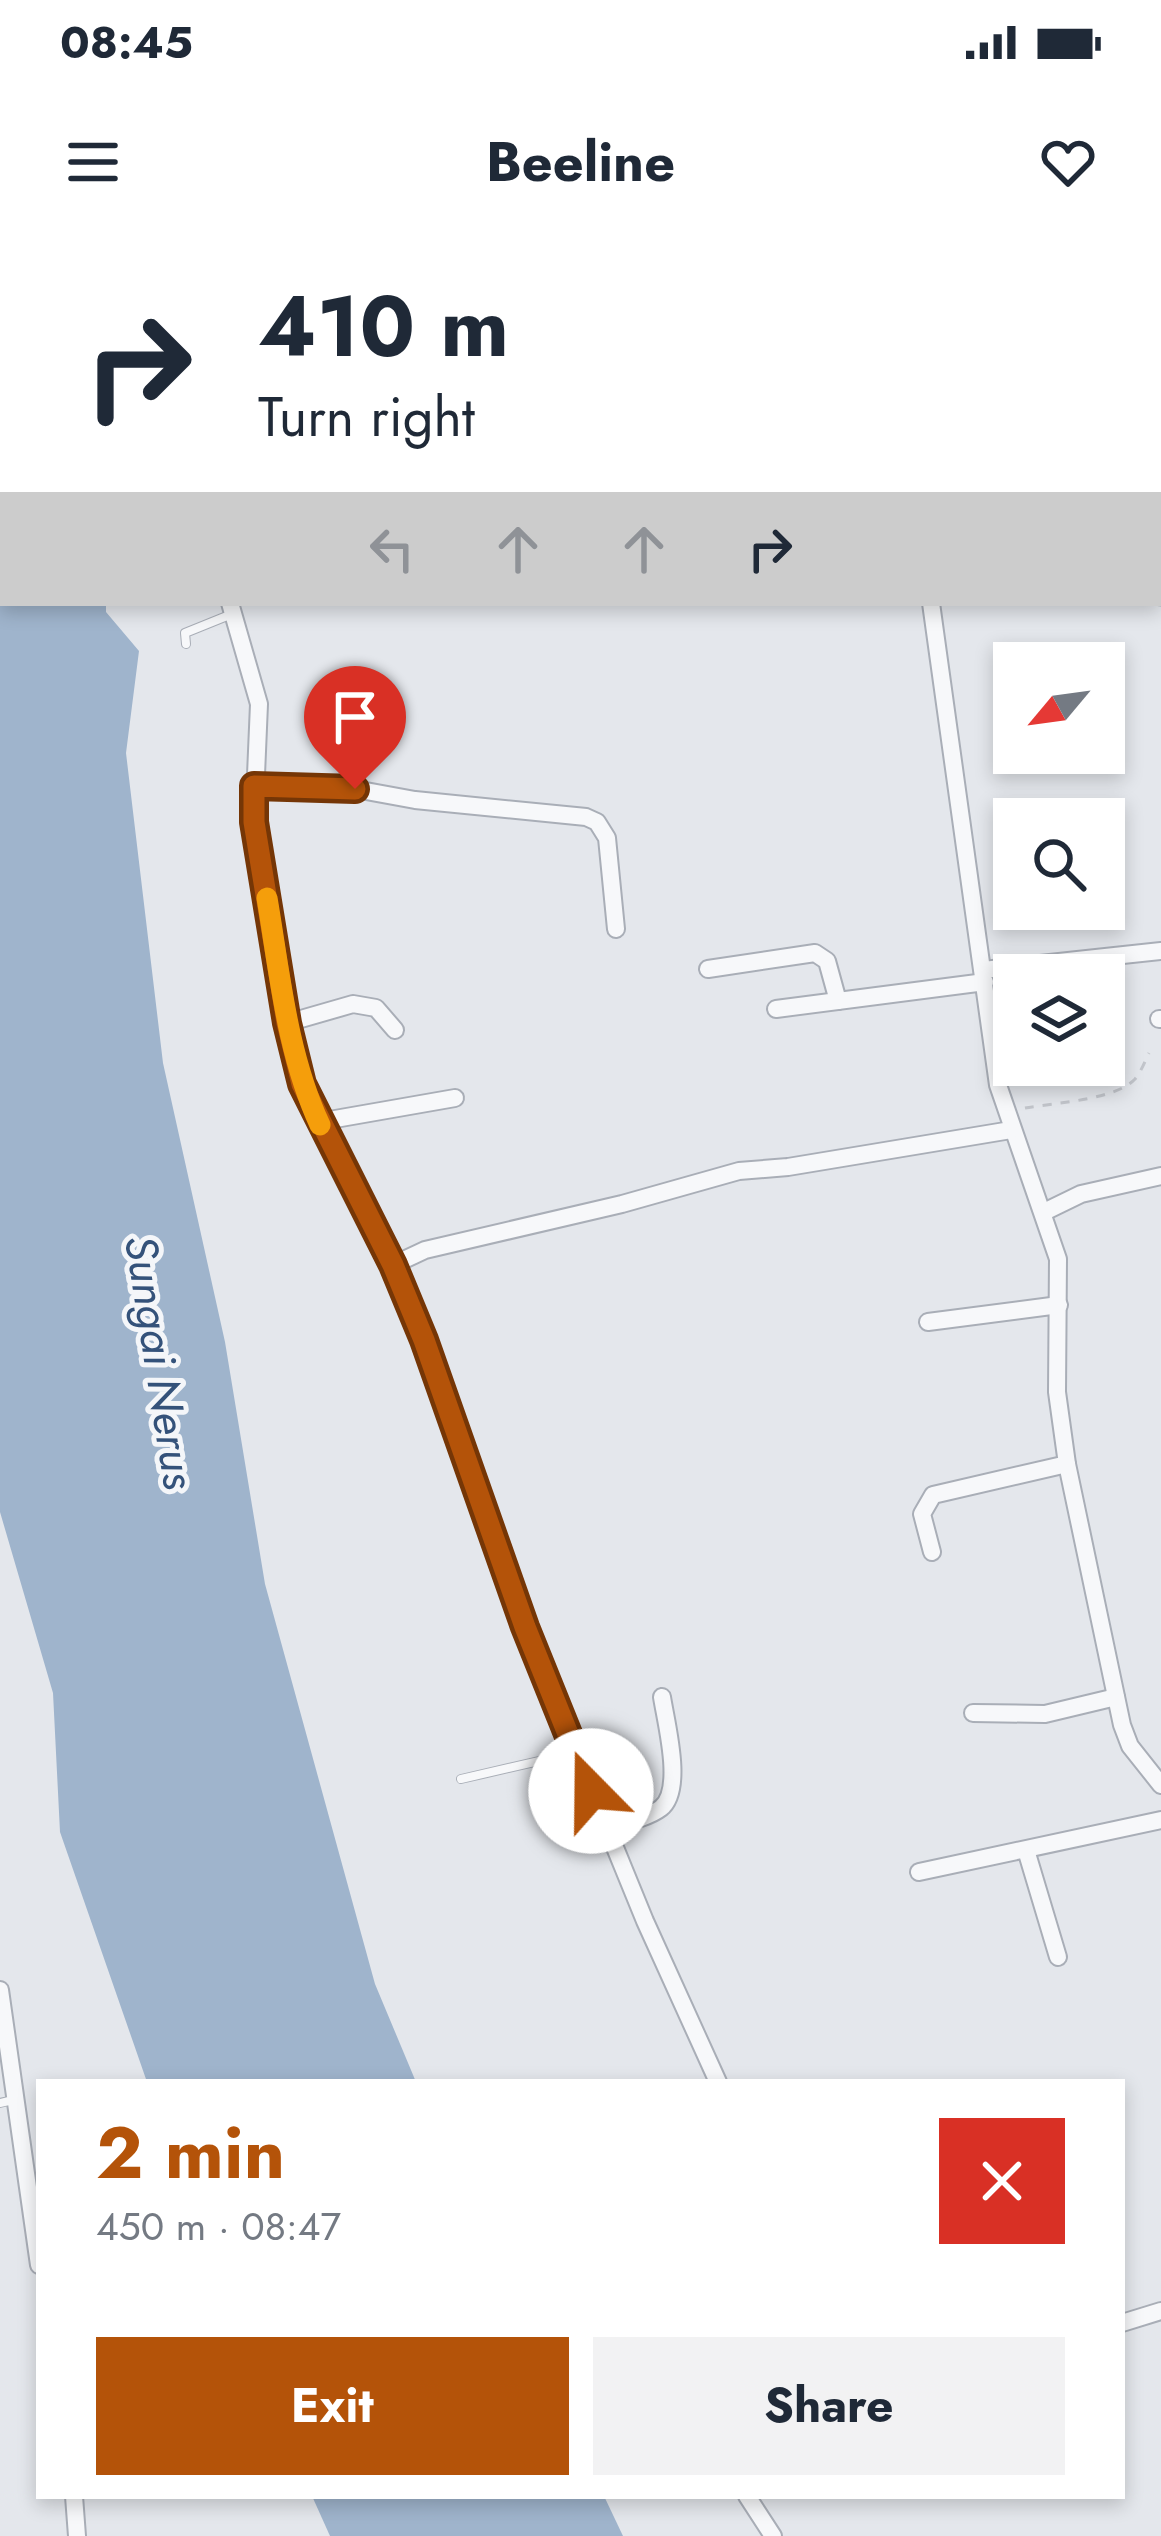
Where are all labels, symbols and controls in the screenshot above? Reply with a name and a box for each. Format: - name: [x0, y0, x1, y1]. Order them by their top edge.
- text: 08:45: [60, 10, 193, 75]
- text: Beeline: [486, 123, 675, 201]
- icon: menu: [60, 129, 126, 195]
- icon: heart: [1035, 129, 1101, 195]
- text: 410 m: [258, 266, 509, 388]
- icon: right: [60, 288, 216, 444]
- text: Turn right: [258, 378, 475, 456]
- icon: left: [359, 516, 425, 582]
- icon: ahead: [485, 516, 551, 582]
- icon: ahead: [611, 516, 677, 582]
- icon: right: [737, 516, 803, 582]
- north arrow: [993, 642, 1125, 774]
- map controls: [993, 642, 1125, 1086]
- pin: [304, 666, 406, 789]
- icon: arrive: [322, 684, 388, 750]
- button: search: [993, 798, 1125, 930]
- button: layers: [993, 954, 1125, 1086]
- water label: Sungai Nerus: [108, 1230, 212, 1494]
- position arrow: [528, 1728, 654, 1854]
- text: 2 min: [96, 2101, 285, 2205]
- button: close: [939, 2118, 1065, 2244]
- text: 450 m · 08:47: [96, 2198, 341, 2255]
- button: Exit: [96, 2337, 569, 2475]
- button: Share: [593, 2337, 1065, 2475]

